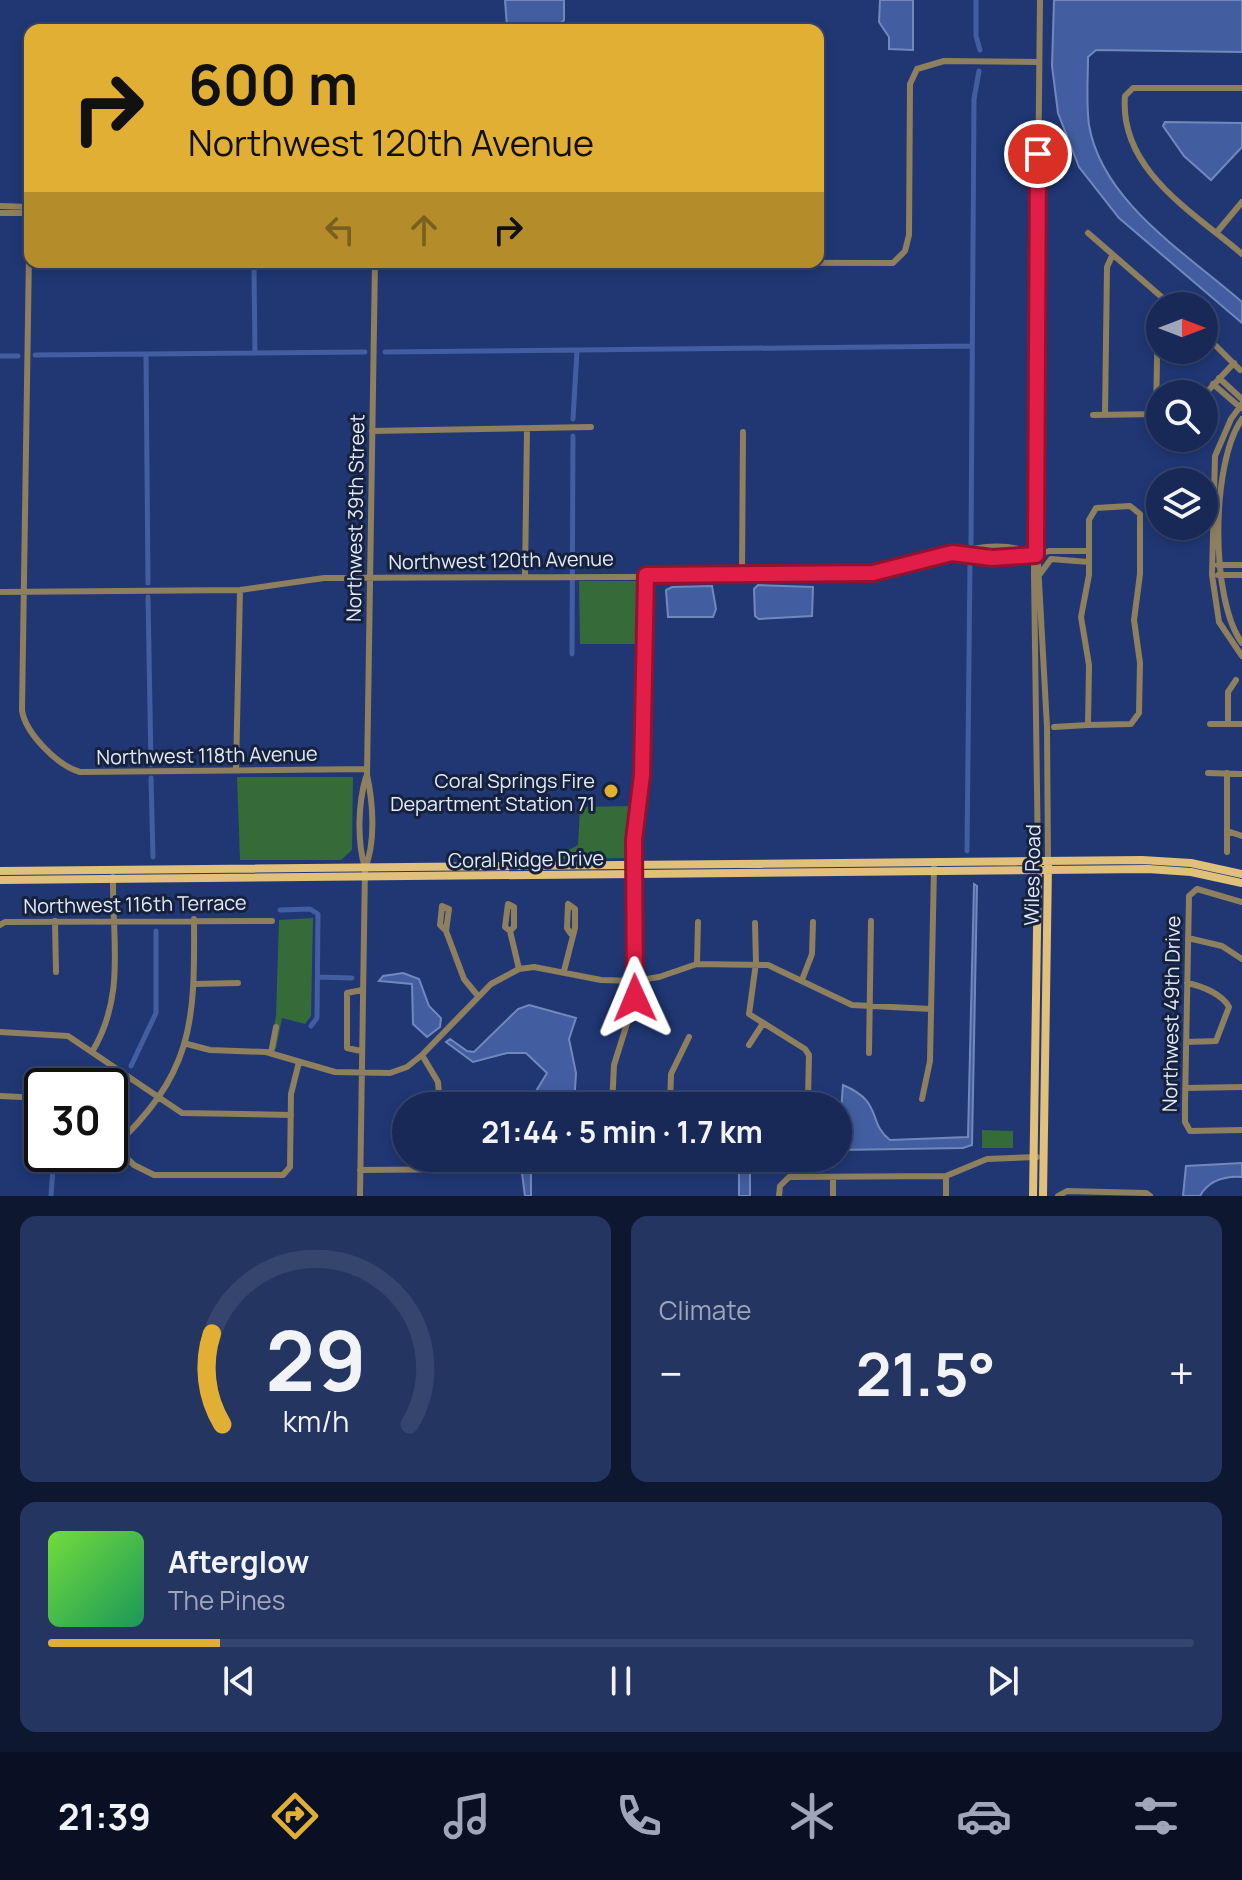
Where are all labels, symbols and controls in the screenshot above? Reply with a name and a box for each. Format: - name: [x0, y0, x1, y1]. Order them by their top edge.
- text: 600 m: [188, 45, 358, 122]
- icon: right: [56, 56, 160, 160]
- text: Northwest 120th Avenue: [188, 118, 594, 167]
- pin: [1004, 120, 1072, 188]
- icon: arrive: [1016, 132, 1060, 176]
- icon: left: [318, 208, 362, 252]
- icon: ahead: [402, 208, 446, 252]
- icon: right: [486, 208, 530, 252]
- north arrow: [1146, 292, 1218, 364]
- map controls: [1146, 292, 1218, 540]
- button: search: [1146, 380, 1218, 452]
- street label: Northwest 39th Street: [340, 414, 370, 622]
- button: layers: [1146, 468, 1218, 540]
- street label: Northwest 120th Avenue: [388, 545, 614, 575]
- street label: Northwest 118th Avenue: [96, 740, 318, 770]
- place label: Coral Springs Fire Department Station 71: [390, 767, 595, 817]
- marker: Coral Springs Fire Department Station 71: [602, 782, 620, 800]
- street label: Wiles Road: [1018, 824, 1046, 926]
- street label: Coral Ridge Drive: [448, 844, 604, 874]
- street label: Northwest 116th Terrace: [23, 889, 247, 919]
- street label: Northwest 49th Drive: [1156, 916, 1186, 1112]
- position arrow: [593, 956, 677, 1040]
- speed limit sign: 30: [24, 1068, 128, 1172]
- text: 21:44 · 5 min · 1.7 km: [481, 1111, 763, 1152]
- text: Climate: [659, 1292, 751, 1328]
- text: 29: [265, 1302, 366, 1416]
- text: 21.5°: [856, 1332, 996, 1414]
- text: −: [659, 1343, 683, 1403]
- text: +: [1169, 1343, 1194, 1403]
- text: km/h: [282, 1402, 349, 1441]
- text: Afterglow: [168, 1541, 309, 1582]
- text: The Pines: [168, 1582, 285, 1618]
- icon: previous: [217, 1659, 261, 1703]
- icon: pause: [599, 1659, 643, 1703]
- icon: next: [981, 1659, 1025, 1703]
- icon: directions: [267, 1788, 323, 1844]
- icon: music: [439, 1788, 495, 1844]
- icon: phone: [611, 1788, 667, 1844]
- icon: climate: [784, 1788, 840, 1844]
- icon: car: [956, 1788, 1012, 1844]
- icon: filters: [1128, 1788, 1184, 1844]
- text: 21:39: [58, 1792, 151, 1841]

